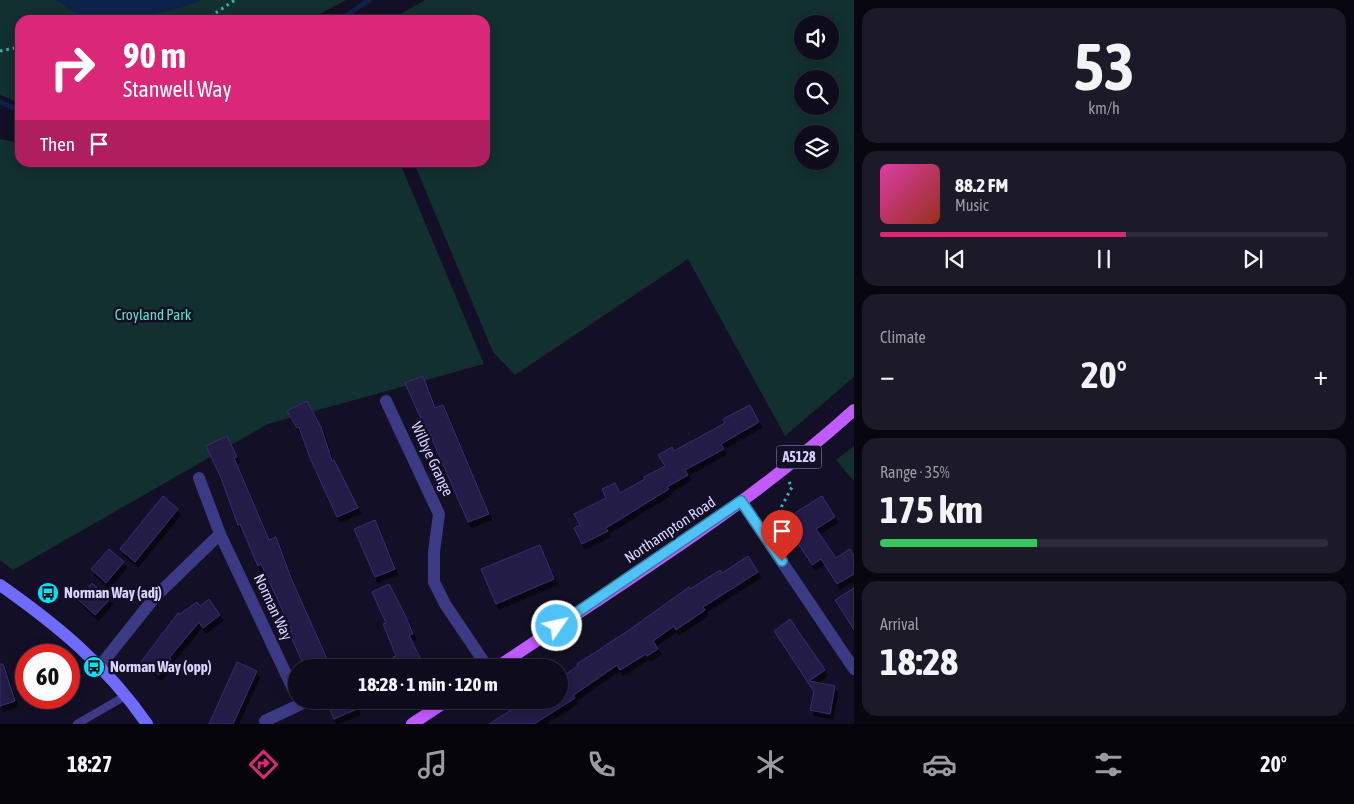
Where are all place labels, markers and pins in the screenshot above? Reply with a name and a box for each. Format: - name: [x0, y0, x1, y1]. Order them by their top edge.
- pin: [761, 510, 803, 561]
- bus stop icon: Norman Way (adj): [36, 581, 60, 605]
- place label: Norman Way (adj): [64, 584, 162, 601]
- bus stop icon: Norman Way (opp): [82, 655, 106, 679]
- place label: Norman Way (opp): [110, 658, 212, 675]

